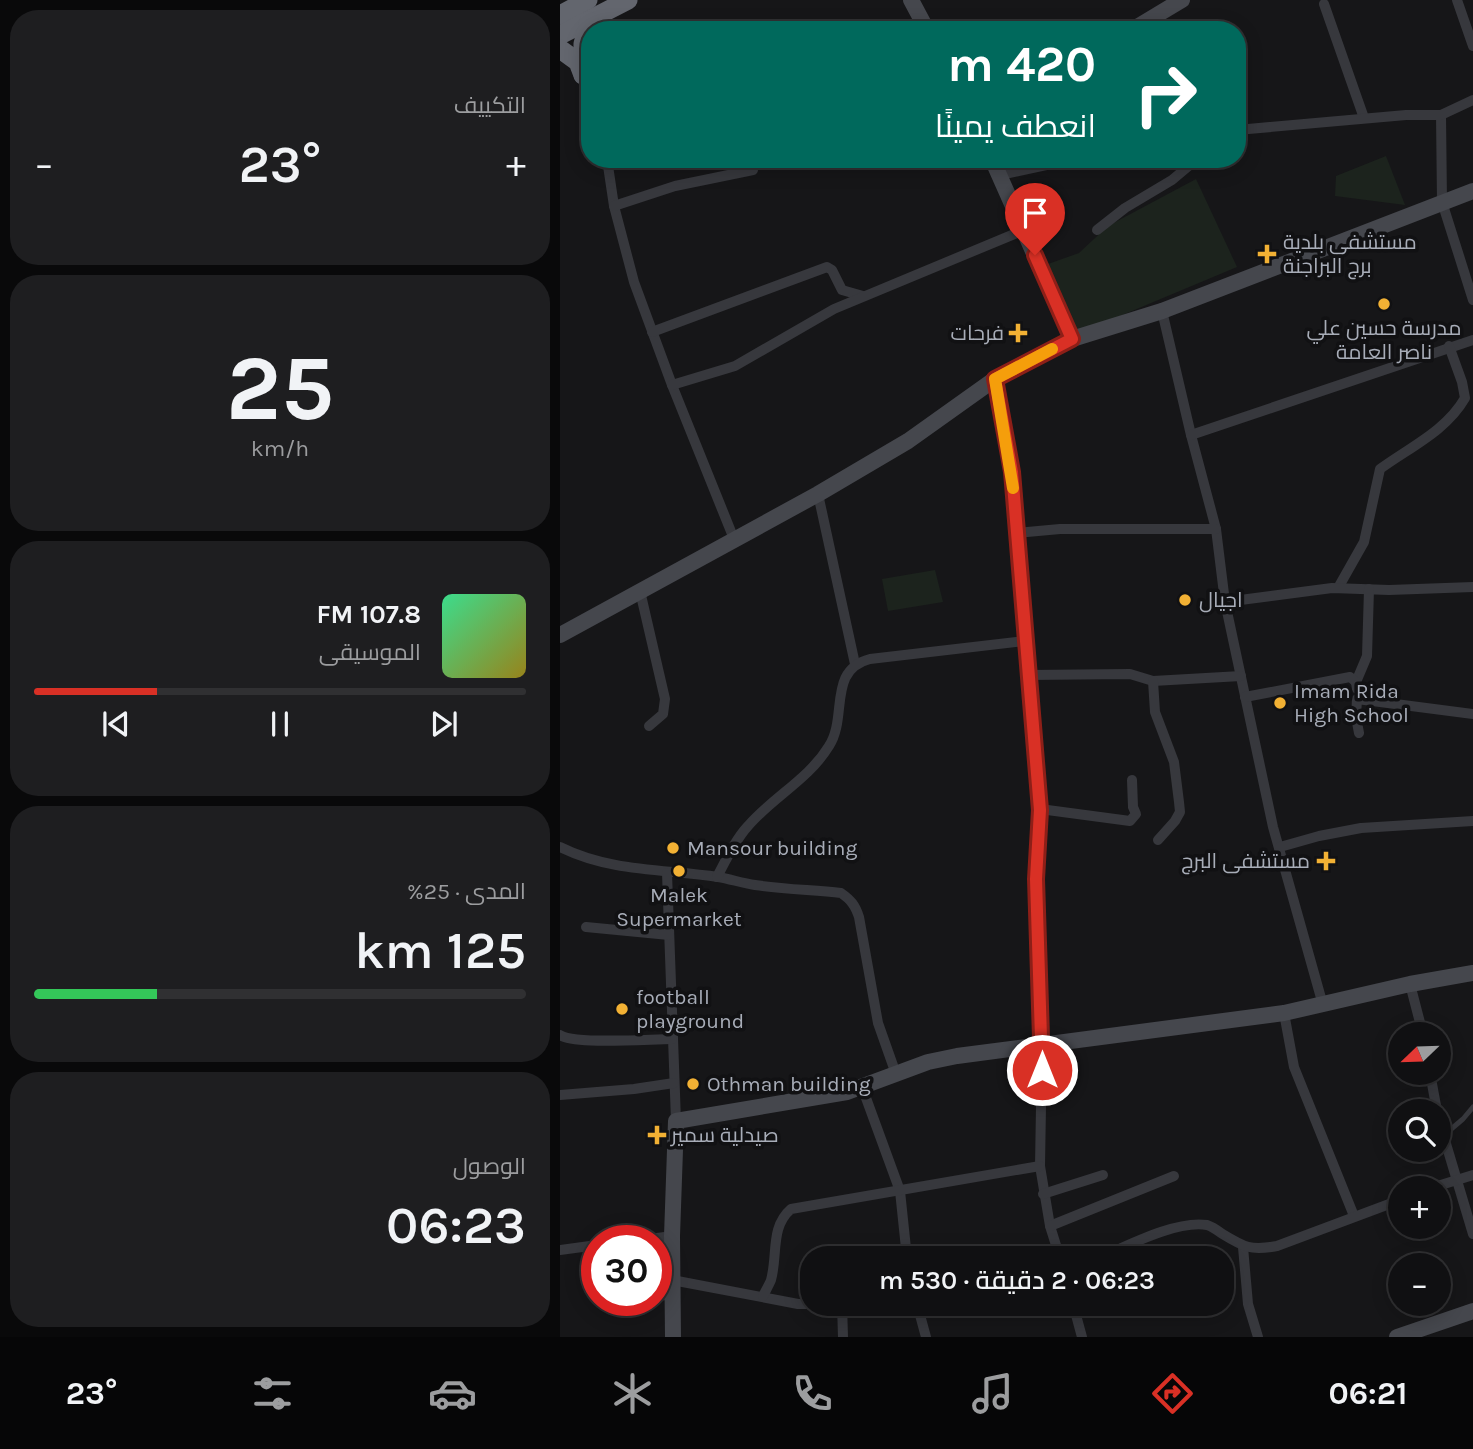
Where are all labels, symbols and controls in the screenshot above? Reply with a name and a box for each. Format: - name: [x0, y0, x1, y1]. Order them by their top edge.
- text: 420 m: [947, 36, 1096, 93]
- icon: right: [1120, 49, 1211, 140]
- text: التكييف: [454, 92, 526, 119]
- text: انعطف يمينًا: [935, 108, 1096, 145]
- text: 23°: [239, 134, 321, 195]
- text: −: [34, 142, 54, 187]
- text: +: [506, 142, 526, 187]
- pin: [1005, 183, 1065, 255]
- icon: arrive: [1016, 194, 1054, 232]
- place label: مستشفی بلدیة برج البراجنة: [1283, 230, 1417, 280]
- marker: مستشفی بلدیة برج البراجنة: [1257, 244, 1277, 264]
- marker: مدرسة حسين علي ناصر العامة: [1376, 296, 1392, 312]
- place label: مدرسة حسين علي ناصر العامة: [1307, 316, 1461, 364]
- place label: فرحات: [951, 321, 1004, 345]
- marker: فرحات: [1010, 325, 1026, 341]
- text: 25: [226, 336, 334, 442]
- text: km/h: [251, 435, 309, 462]
- place label: اجيال: [1199, 588, 1243, 613]
- marker: اجيال: [1177, 592, 1193, 608]
- text: 107.8 FM: [316, 599, 421, 630]
- text: الموسيقى: [319, 639, 421, 666]
- place label: Imam Rida High School: [1294, 679, 1409, 727]
- marker: Imam Rida High School: [1272, 695, 1288, 711]
- icon: previous: [97, 705, 135, 743]
- icon: pause: [261, 705, 299, 743]
- icon: next: [425, 705, 463, 743]
- place label: Mansour building: [687, 836, 857, 860]
- marker: Mansour building: [665, 840, 681, 856]
- place label: مستشفى البرج: [1181, 849, 1310, 875]
- marker: مستشفى البرج: [1316, 851, 1336, 871]
- marker: Malek Supermarket: [671, 863, 687, 879]
- text: المدى · 25%: [407, 878, 526, 905]
- place label: Malek Supermarket: [616, 883, 742, 931]
- text: 125 km: [354, 920, 526, 981]
- place label: football playground: [636, 985, 744, 1033]
- marker: football playground: [614, 1001, 630, 1017]
- north arrow: [1388, 1022, 1451, 1085]
- map controls: [1388, 1022, 1451, 1316]
- position arrow: [1005, 1033, 1079, 1107]
- place label: Othman building: [707, 1072, 871, 1096]
- marker: Othman building: [685, 1076, 701, 1092]
- button: search: [1388, 1099, 1451, 1162]
- place label: صيدلية سمير: [670, 1123, 779, 1147]
- marker: صيدلية سمير: [649, 1127, 665, 1143]
- text: الوصول: [453, 1153, 526, 1180]
- button: +: [1388, 1176, 1451, 1239]
- text: 06:23: [386, 1195, 526, 1256]
- speed limit sign: 30: [581, 1225, 672, 1316]
- button: −: [1388, 1253, 1451, 1316]
- text: 06:23 · 2 دقيقة · 530 m: [879, 1265, 1155, 1296]
- icon: filters: [248, 1369, 297, 1418]
- icon: car: [428, 1369, 477, 1418]
- icon: climate: [608, 1369, 657, 1418]
- icon: phone: [788, 1369, 837, 1418]
- icon: music: [968, 1369, 1017, 1418]
- icon: directions: [1148, 1369, 1197, 1418]
- text: 23°: [66, 1375, 117, 1412]
- text: 06:21: [1328, 1375, 1408, 1412]

